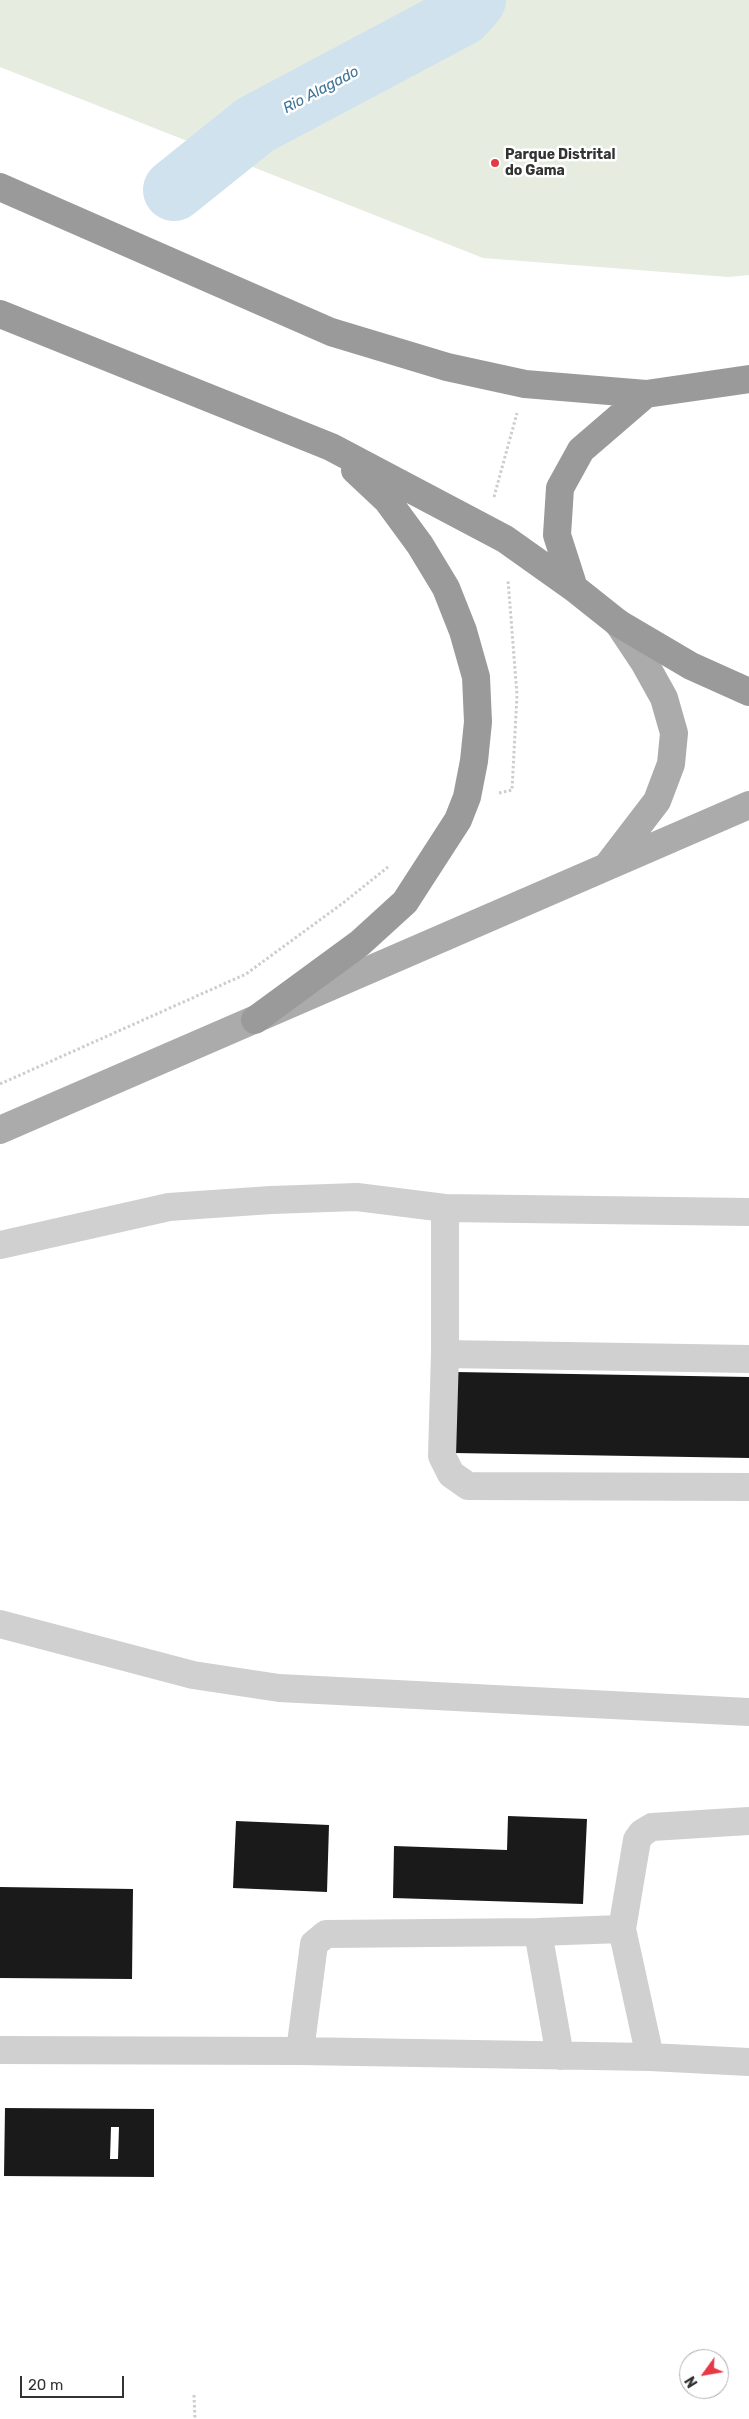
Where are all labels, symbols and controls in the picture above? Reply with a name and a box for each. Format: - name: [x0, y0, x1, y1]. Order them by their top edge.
- water label: Rio Alagado: [280, 62, 362, 118]
- place label: Parque Distrital do Gama: [505, 147, 615, 180]
- marker: Parque Distrital do Gama: [489, 157, 501, 169]
- north arrow: [679, 2349, 729, 2399]
- scale bar: [22, 2366, 126, 2398]
- text: N: [682, 2373, 702, 2390]
- text: 20 m: [28, 2376, 63, 2394]

